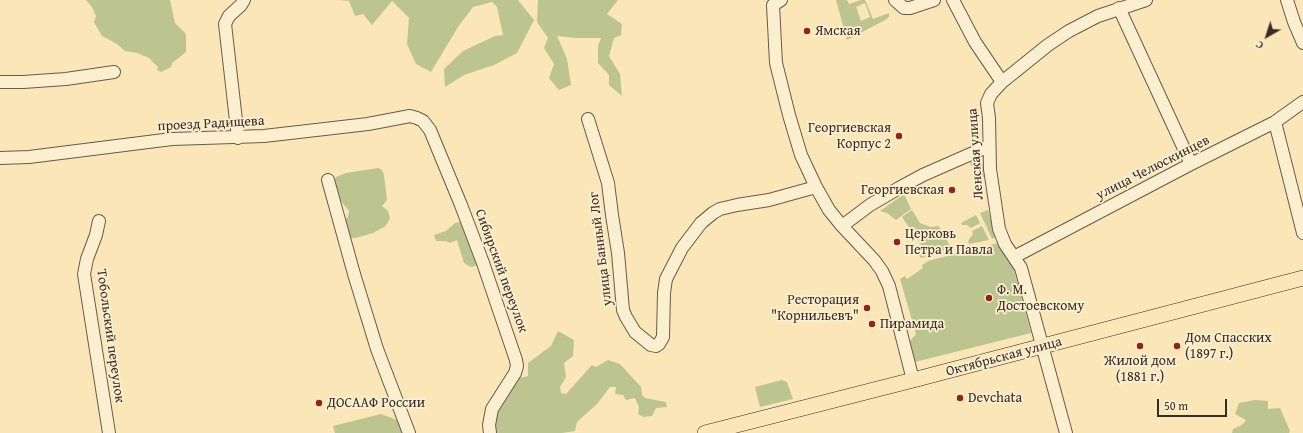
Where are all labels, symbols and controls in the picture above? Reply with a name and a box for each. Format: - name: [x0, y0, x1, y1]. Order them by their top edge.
- north arrow: [1247, 16, 1287, 56]
- place label: Ямская: [815, 23, 861, 39]
- marker: Ямская: [802, 26, 812, 36]
- text: С: [1252, 37, 1267, 54]
- street label: Ленская улица: [964, 108, 988, 200]
- street label: проезд Радищева: [157, 113, 265, 135]
- place label: Георгиевская Корпус 2: [808, 120, 891, 152]
- marker: Георгиевская Корпус 2: [894, 131, 904, 141]
- street label: улица Челюскинцев: [1093, 132, 1213, 204]
- place label: Георгиевская: [861, 182, 944, 198]
- marker: Георгиевская: [947, 185, 957, 195]
- street label: улица Банный Лог: [586, 191, 616, 307]
- street label: Сибирский переулок: [471, 207, 531, 335]
- place label: Церковь Петра и Павла: [905, 226, 993, 258]
- marker: Церковь Петра и Павла: [892, 237, 902, 247]
- street label: Тобольский переулок: [92, 268, 128, 404]
- place label: Ф. М. Достоевскому: [997, 282, 1084, 314]
- place label: Ресторация "Корнильевъ": [771, 292, 859, 324]
- marker: Ф. М. Достоевскому: [984, 293, 994, 303]
- marker: Ресторация "Корнильевъ": [862, 303, 872, 313]
- place label: Пирамида: [880, 316, 944, 332]
- marker: Пирамида: [867, 319, 877, 329]
- place label: Дом Спасских (1897 г.): [1185, 330, 1272, 362]
- street label: Октябрьская улица: [944, 333, 1064, 381]
- marker: Жилой дом (1881 г.): [1135, 341, 1145, 351]
- marker: Дом Спасских (1897 г.): [1172, 341, 1182, 351]
- place label: Жилой дом (1881 г.): [1104, 353, 1176, 386]
- place label: Devchata: [968, 390, 1022, 406]
- scale bar: [1159, 391, 1229, 417]
- marker: Devchata: [955, 393, 965, 403]
- place label: ДОСААФ России: [327, 395, 425, 411]
- text: 50 m: [1164, 397, 1188, 414]
- marker: ДОСААФ России: [314, 398, 324, 408]

